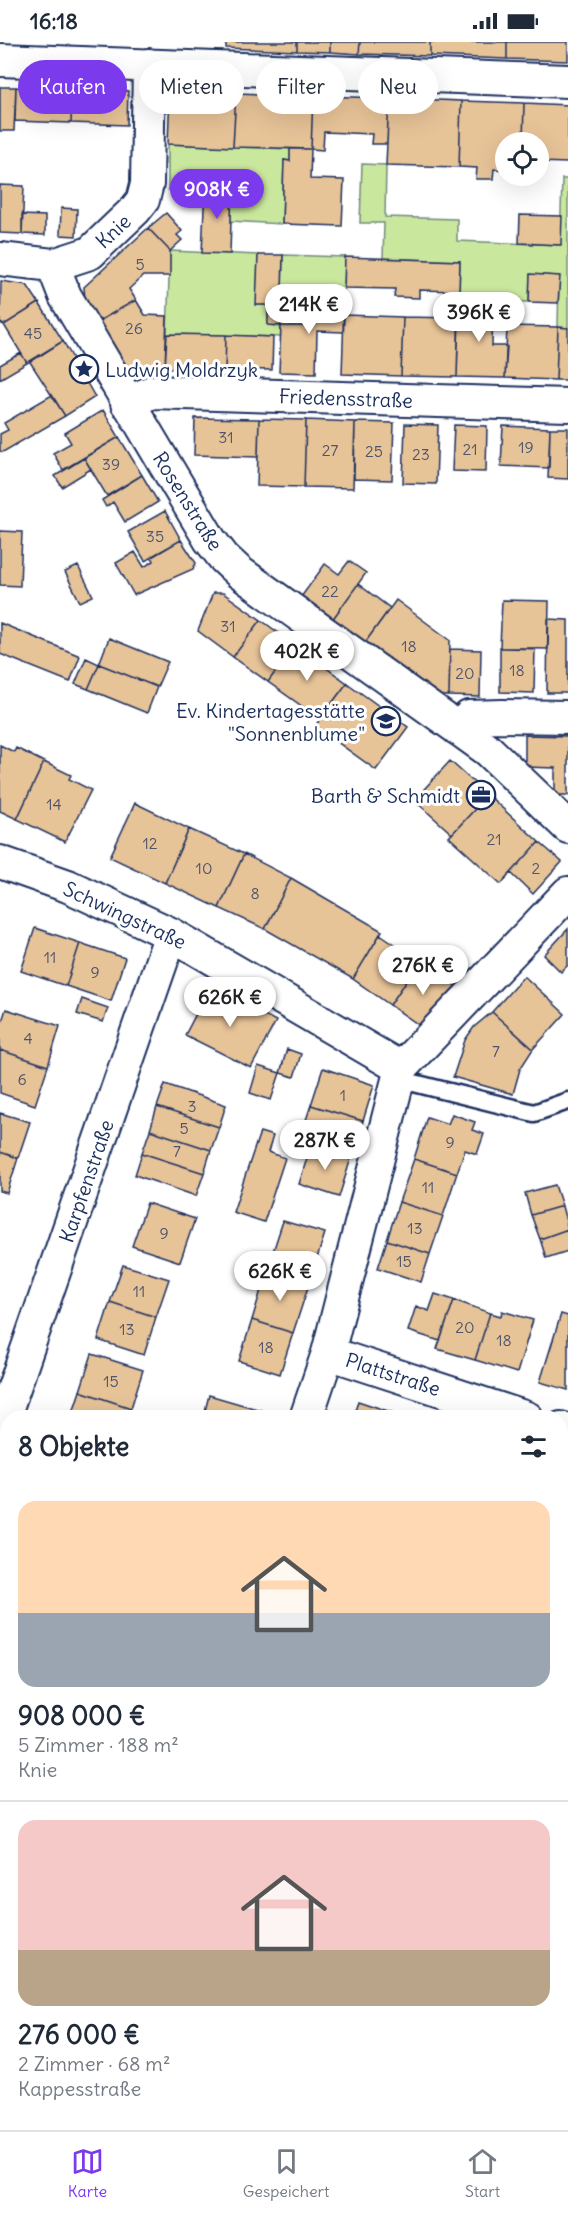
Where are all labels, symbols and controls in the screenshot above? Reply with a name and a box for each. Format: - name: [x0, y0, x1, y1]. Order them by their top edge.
- text: 16:18: [30, 7, 78, 35]
- chip: Kaufen: [18, 60, 127, 114]
- chip: Mieten: [139, 60, 244, 114]
- chip: Filter: [256, 60, 346, 114]
- chip: Neu: [358, 60, 438, 114]
- map controls: [495, 132, 549, 186]
- button: locate: [495, 132, 549, 186]
- pin: 908K €: [168, 169, 266, 220]
- text: 908K €: [184, 176, 250, 201]
- street label: Knie: [90, 208, 136, 254]
- house number: 5: [135, 254, 145, 274]
- pin: 214K €: [260, 284, 358, 335]
- text: 214K €: [279, 291, 339, 316]
- pin: 396K €: [430, 292, 528, 343]
- text: 396K €: [447, 299, 511, 324]
- house number: 26: [125, 318, 143, 338]
- house number: 45: [24, 323, 42, 343]
- place icon: Ludwig Moldrzyk: [68, 353, 100, 385]
- place label: Ludwig Moldrzyk: [105, 357, 258, 382]
- street label: Friedensstraße: [279, 383, 413, 413]
- house number: 31: [218, 427, 234, 447]
- house number: 19: [518, 437, 534, 457]
- house number: 21: [462, 439, 478, 459]
- house number: 27: [322, 440, 338, 460]
- house number: 25: [365, 441, 383, 461]
- house number: 23: [412, 444, 430, 464]
- street label: Rosenstraße: [148, 447, 228, 555]
- house number: 39: [102, 454, 120, 474]
- house number: 35: [146, 526, 164, 546]
- house number: 22: [321, 581, 339, 601]
- house number: 31: [220, 616, 236, 636]
- pin: 402K €: [258, 631, 356, 682]
- house number: 18: [401, 636, 417, 656]
- text: 402K €: [274, 638, 340, 663]
- house number: 18: [509, 660, 525, 680]
- house number: 20: [455, 663, 475, 683]
- place label: Ev. Kindertagesstätte "Sonnenblume": [176, 698, 365, 746]
- school or university icon: Ev. Kindertagesstätte "Sonnenblume": [370, 705, 402, 737]
- office icon: Barth & Schmidt: [465, 779, 497, 811]
- place label: Barth & Schmidt: [311, 783, 460, 808]
- house number: 14: [46, 794, 62, 814]
- house number: 21: [486, 829, 502, 849]
- house number: 12: [142, 833, 158, 853]
- house number: 10: [196, 858, 212, 878]
- house number: 2: [532, 858, 541, 878]
- street label: Schwingstraße: [60, 876, 190, 954]
- house number: 8: [250, 883, 260, 903]
- pin: 276K €: [374, 945, 472, 996]
- house number: 11: [44, 947, 56, 967]
- text: 276K €: [392, 952, 454, 977]
- house number: 9: [90, 962, 100, 982]
- pin: 626K €: [181, 977, 279, 1028]
- text: 626K €: [198, 984, 262, 1009]
- house number: 4: [23, 1028, 33, 1048]
- house number: 7: [492, 1041, 500, 1061]
- house number: 6: [17, 1069, 27, 1089]
- house number: 1: [340, 1085, 346, 1105]
- house number: 3: [187, 1096, 197, 1116]
- street label: Karpfenstraße: [53, 1116, 119, 1246]
- house number: 5: [179, 1118, 189, 1138]
- pin: 287K €: [276, 1120, 374, 1171]
- text: 287K €: [294, 1127, 356, 1152]
- house number: 9: [445, 1132, 455, 1152]
- house number: 7: [173, 1141, 181, 1161]
- house number: 11: [422, 1177, 434, 1197]
- house number: 13: [407, 1218, 423, 1238]
- house number: 9: [159, 1223, 169, 1243]
- pin: 626K €: [231, 1251, 329, 1302]
- house number: 15: [396, 1251, 412, 1271]
- text: 626K €: [248, 1258, 312, 1283]
- house number: 11: [133, 1281, 145, 1301]
- house number: 20: [455, 1317, 475, 1337]
- house number: 13: [119, 1319, 135, 1339]
- house number: 18: [496, 1330, 512, 1350]
- house number: 18: [258, 1337, 274, 1357]
- street label: Plattstraße: [342, 1347, 444, 1401]
- house number: 15: [103, 1371, 119, 1391]
- text: 8 Objekte: [18, 1430, 129, 1463]
- icon: filters: [517, 1430, 550, 1463]
- icon: home: [230, 1540, 338, 1648]
- text: 908 000 €: [18, 1699, 145, 1732]
- text: 5 Zimmer · 188 m²: [18, 1732, 179, 1757]
- text: Knie: [18, 1757, 57, 1782]
- icon: home: [230, 1859, 338, 1967]
- text: 276 000 €: [18, 2018, 140, 2051]
- text: 2 Zimmer · 68 m²: [18, 2051, 170, 2076]
- text: Kappesstraße: [18, 2076, 141, 2101]
- tab: Karte: [68, 2145, 107, 2201]
- tab: Gespeichert: [243, 2145, 329, 2201]
- tab: Start: [465, 2145, 500, 2201]

